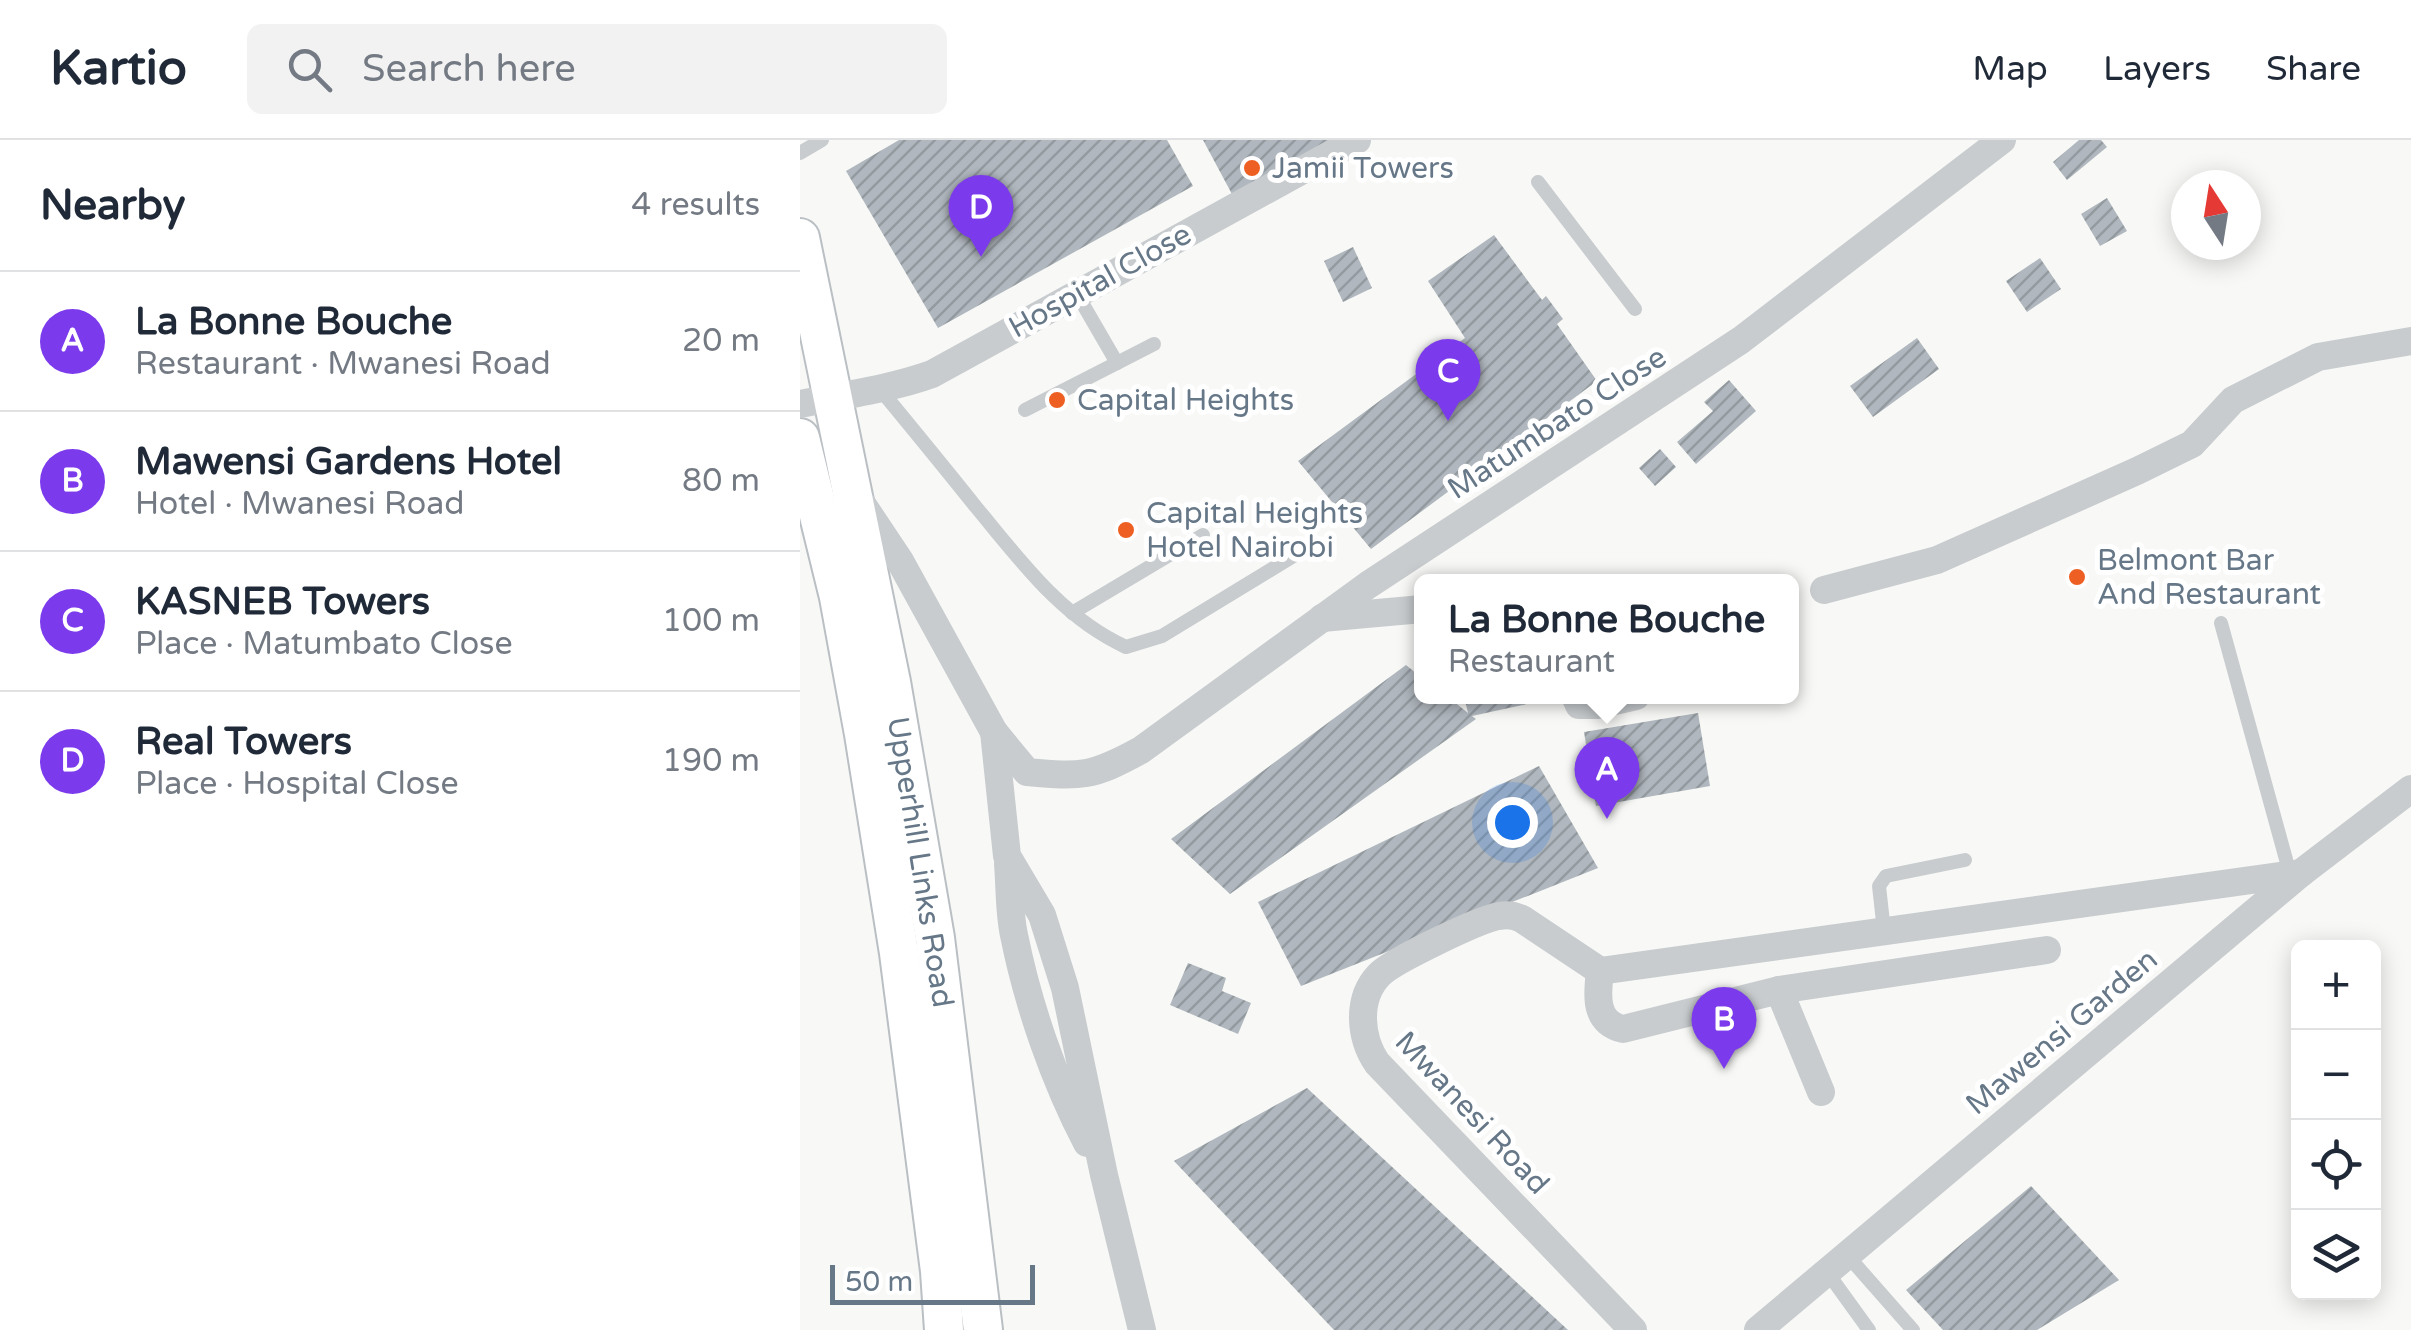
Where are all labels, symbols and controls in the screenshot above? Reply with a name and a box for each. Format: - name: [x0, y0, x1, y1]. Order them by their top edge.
- search box: [247, 24, 947, 114]
- text: Kartio: [50, 40, 187, 98]
- icon: search: [282, 42, 337, 97]
- text: Search here: [362, 46, 576, 92]
- text: Map: [1972, 48, 2048, 90]
- text: Layers: [2103, 48, 2211, 90]
- text: Share: [2266, 48, 2361, 90]
- place label: Jamii Towers: [1272, 150, 1454, 187]
- marker: Jamii Towers: [1241, 157, 1263, 179]
- north arrow: [2171, 170, 2261, 260]
- pin: D: [948, 174, 1014, 257]
- text: Nearby: [40, 180, 185, 231]
- text: 4 results: [631, 186, 760, 224]
- street label: Hospital Close: [1002, 216, 1198, 346]
- text: La Bonne Bouche: [135, 299, 452, 345]
- text: A: [61, 322, 84, 360]
- text: 20 m: [682, 322, 760, 360]
- pin: C: [1416, 338, 1480, 421]
- street label: Matumbato Close: [1441, 339, 1673, 507]
- text: Restaurant · Mwanesi Road: [135, 345, 551, 383]
- place label: Capital Heights: [1077, 382, 1294, 419]
- marker: Capital Heights: [1046, 389, 1068, 411]
- text: Mawensi Gardens Hotel: [135, 439, 562, 485]
- text: B: [61, 462, 84, 500]
- text: 80 m: [682, 462, 760, 500]
- text: Hotel · Mwanesi Road: [135, 485, 465, 523]
- place label: Capital Heights Hotel Nairobi: [1146, 495, 1363, 566]
- marker: Capital Heights Hotel Nairobi: [1115, 519, 1137, 541]
- place label: Belmont Bar And Restaurant: [2097, 542, 2321, 613]
- marker: Belmont Bar And Restaurant: [2066, 566, 2088, 588]
- popup: [1414, 574, 1799, 704]
- text: KASNEB Towers: [135, 579, 430, 625]
- text: La Bonne Bouche: [1448, 597, 1765, 643]
- text: C: [61, 602, 84, 640]
- text: 100 m: [662, 602, 760, 640]
- text: Place · Matumbato Close: [135, 625, 513, 663]
- text: Restaurant: [1448, 643, 1615, 681]
- street label: Upperhill Links Road: [879, 714, 961, 1010]
- text: Real Towers: [135, 719, 352, 765]
- pin: A: [1574, 736, 1640, 819]
- text: D: [60, 742, 85, 780]
- text: 190 m: [662, 742, 760, 780]
- text: Place · Hospital Close: [135, 765, 459, 803]
- your location: [1487, 797, 1538, 848]
- map controls: [2291, 940, 2381, 1300]
- button: +: [2291, 940, 2381, 1030]
- street label: Mawensi Garden: [1959, 941, 2165, 1123]
- pin: B: [1692, 986, 1756, 1069]
- street label: Mwanesi Road: [1387, 1024, 1557, 1202]
- button: −: [2291, 1030, 2381, 1120]
- button: locate: [2291, 1120, 2381, 1210]
- button: layers: [2291, 1210, 2381, 1300]
- scale bar: [830, 1260, 1035, 1304]
- text: 50 m: [845, 1265, 913, 1299]

